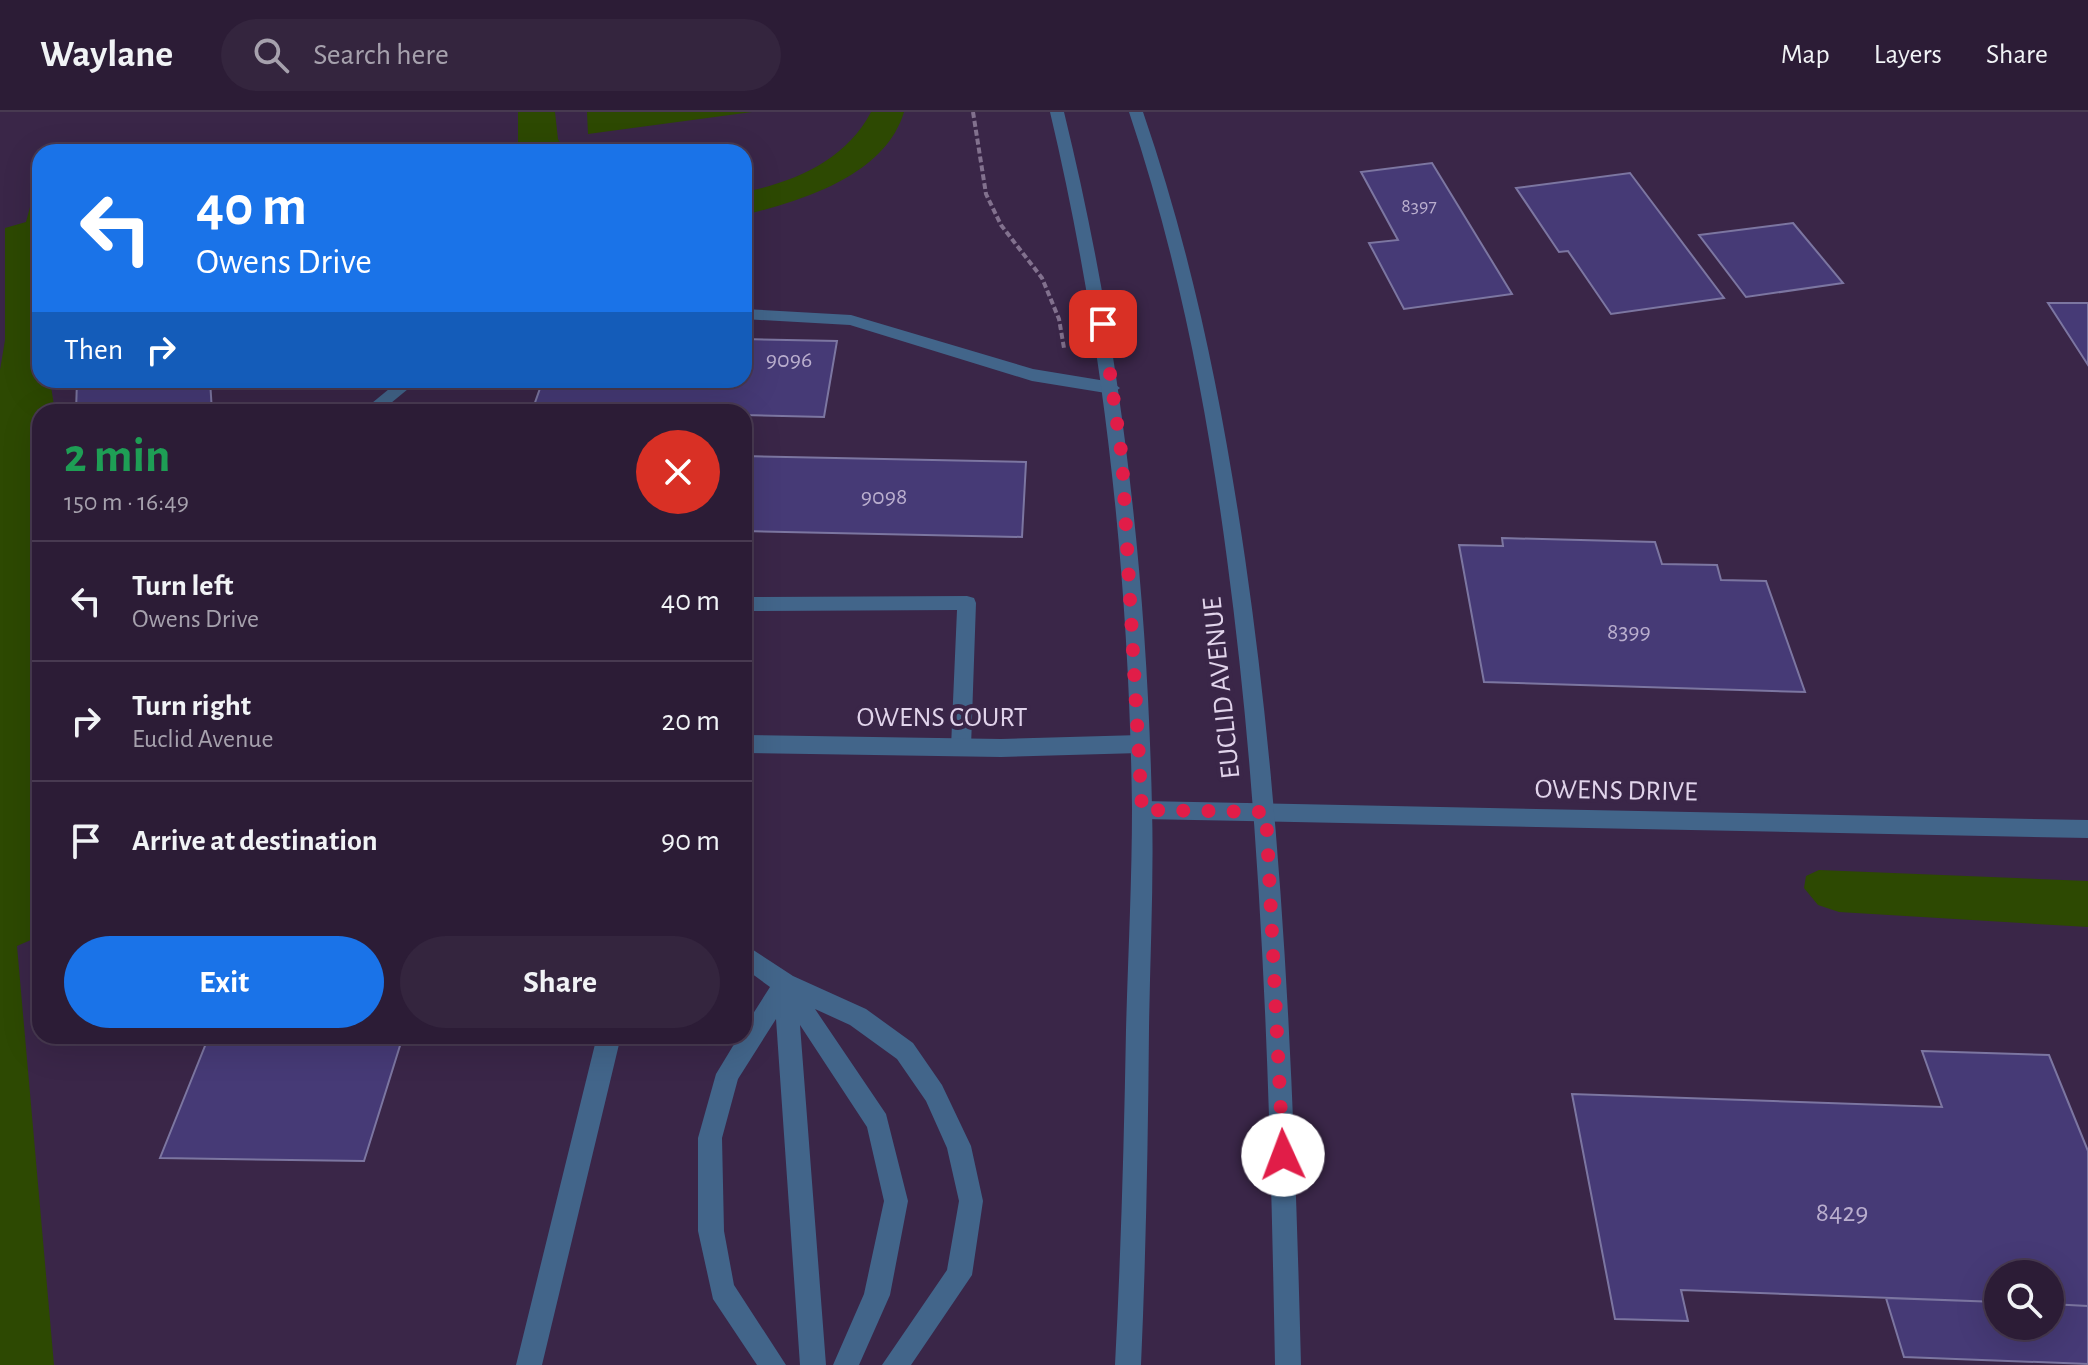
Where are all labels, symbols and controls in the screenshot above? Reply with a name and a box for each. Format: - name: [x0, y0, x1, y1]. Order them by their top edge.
- search box: [221, 19, 781, 91]
- icon: search: [249, 33, 293, 77]
- text: Waylane: [40, 36, 173, 74]
- text: Search here: [313, 40, 449, 70]
- text: Map: [1781, 41, 1830, 69]
- text: Layers: [1874, 41, 1942, 69]
- text: Share: [1986, 41, 2048, 69]
- icon: left: [64, 176, 168, 280]
- text: 40 m: [196, 179, 307, 235]
- house number: 8397: [1401, 196, 1437, 216]
- text: Owens Drive: [196, 244, 372, 280]
- pin: [1069, 290, 1137, 358]
- icon: arrive: [1081, 302, 1125, 346]
- icon: right: [139, 328, 183, 372]
- text: Then: [64, 335, 123, 365]
- house number: 9096: [766, 348, 812, 372]
- button: close: [636, 430, 720, 514]
- text: 2 min: [64, 433, 171, 481]
- house number: 9098: [861, 485, 907, 509]
- text: 150 m · 16:49: [64, 489, 189, 515]
- text: Turn left: [132, 571, 233, 601]
- icon: left: [64, 579, 108, 623]
- text: 40 m: [661, 586, 720, 616]
- street label: EUCLID AVENUE: [1199, 596, 1245, 780]
- text: Owens Drive: [132, 606, 259, 632]
- house number: 8399: [1607, 620, 1651, 644]
- text: Turn right: [132, 691, 251, 721]
- icon: right: [64, 699, 108, 743]
- street label: OWENS COURT: [857, 704, 1028, 732]
- text: 20 m: [662, 706, 720, 736]
- text: Euclid Avenue: [132, 726, 274, 752]
- street label: OWENS DRIVE: [1534, 776, 1698, 806]
- icon: arrive: [64, 819, 108, 863]
- text: Arrive at destination: [132, 826, 378, 856]
- text: 90 m: [661, 826, 720, 856]
- button: Exit: [64, 936, 384, 1028]
- button: Share: [400, 936, 720, 1028]
- position arrow: [1241, 1113, 1325, 1197]
- house number: 8429: [1816, 1199, 1868, 1227]
- map controls: [1984, 1260, 2064, 1340]
- button: search: [1984, 1260, 2064, 1340]

